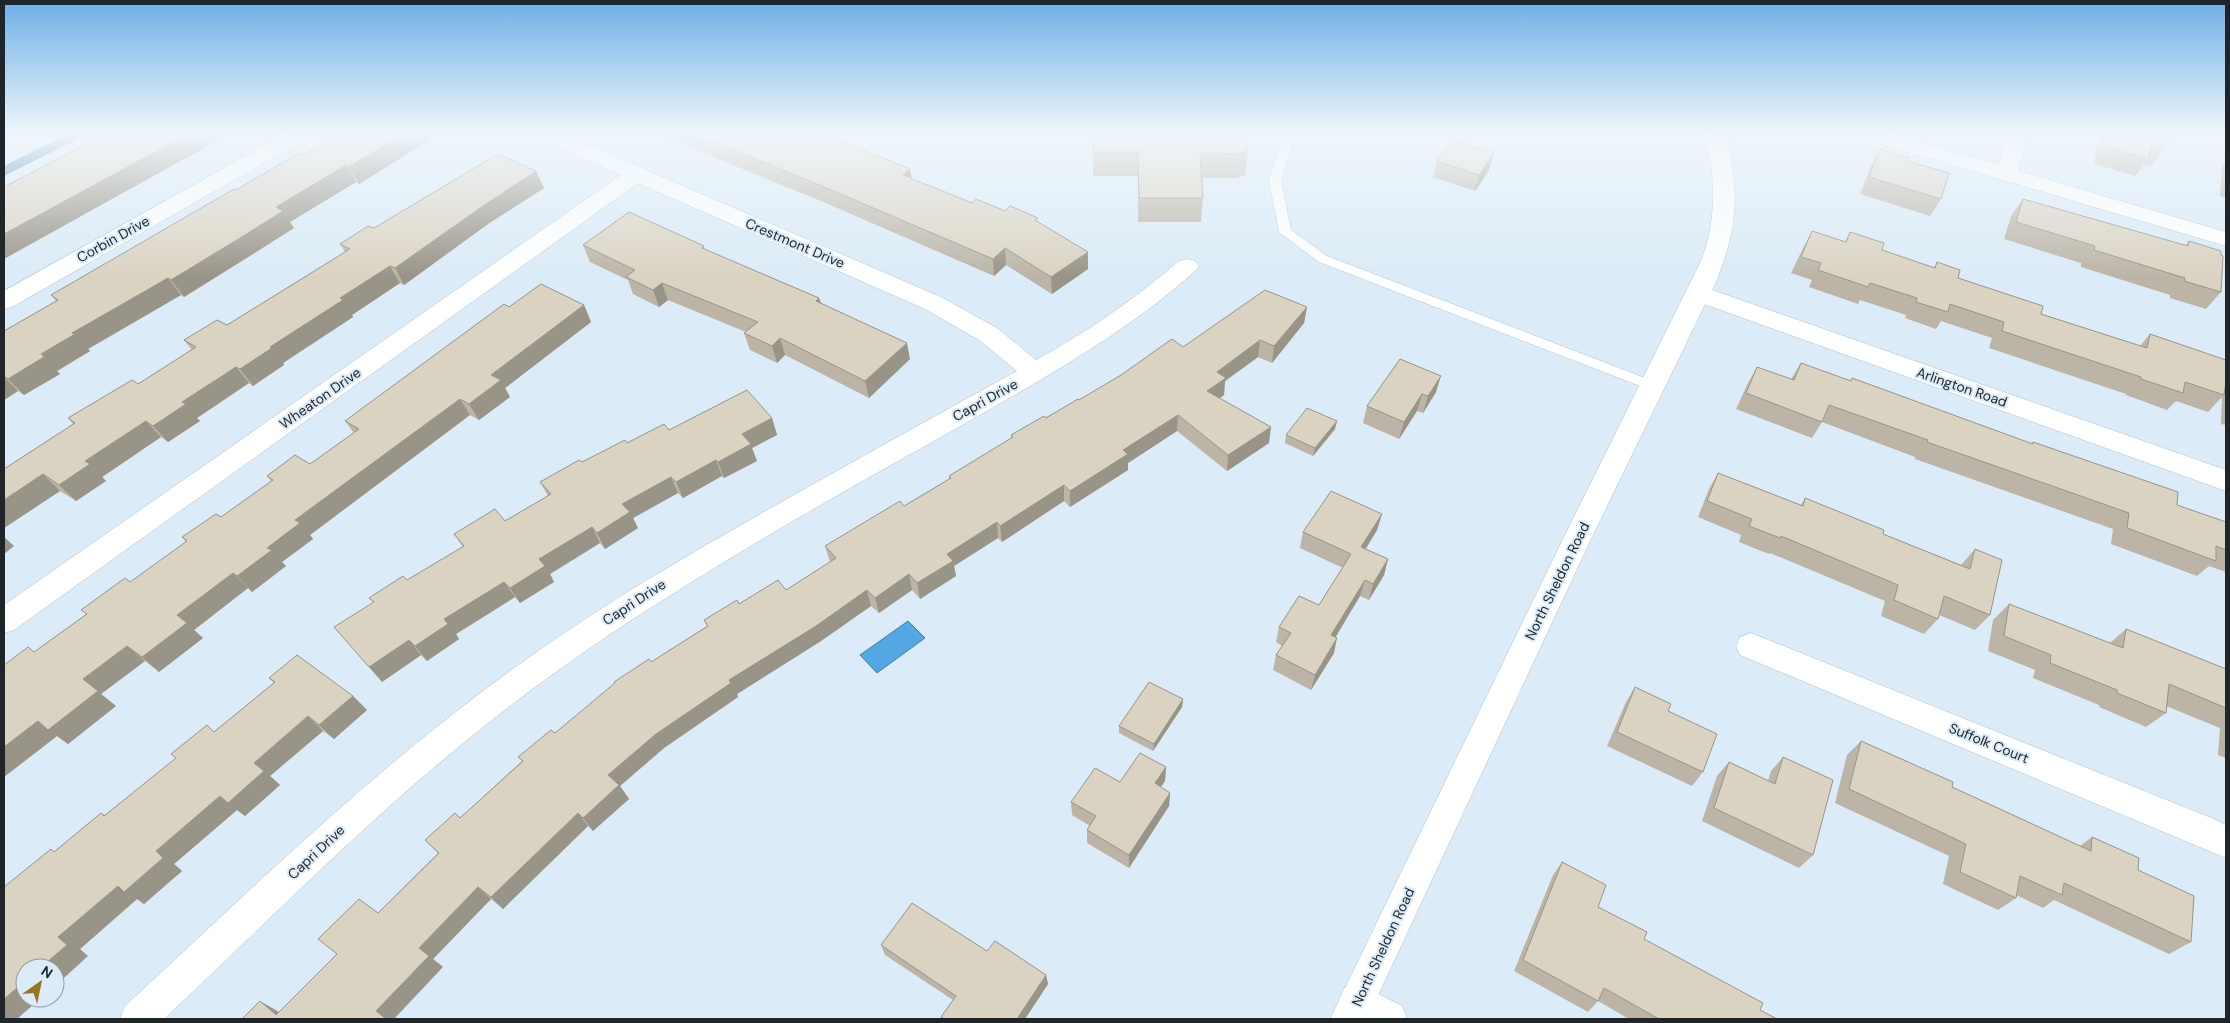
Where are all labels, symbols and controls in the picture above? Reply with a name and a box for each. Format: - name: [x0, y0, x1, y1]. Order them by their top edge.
- street label: Corbin Drive: [73, 212, 153, 266]
- street label: Crestmont Drive: [743, 214, 847, 272]
- street label: Wheaton Drive: [276, 363, 364, 433]
- street label: Arlington Road: [1914, 363, 2010, 411]
- street label: Capri Drive: [949, 375, 1021, 425]
- street label: North Sheldon Road: [1521, 519, 1593, 643]
- street label: Capri Drive: [599, 575, 669, 629]
- street label: Suffolk Court: [1946, 719, 2032, 767]
- street label: Capri Drive: [284, 821, 348, 883]
- street label: North Sheldon Road: [1348, 885, 1418, 1009]
- north arrow: [15, 958, 65, 1008]
- text: N: [38, 962, 56, 982]

